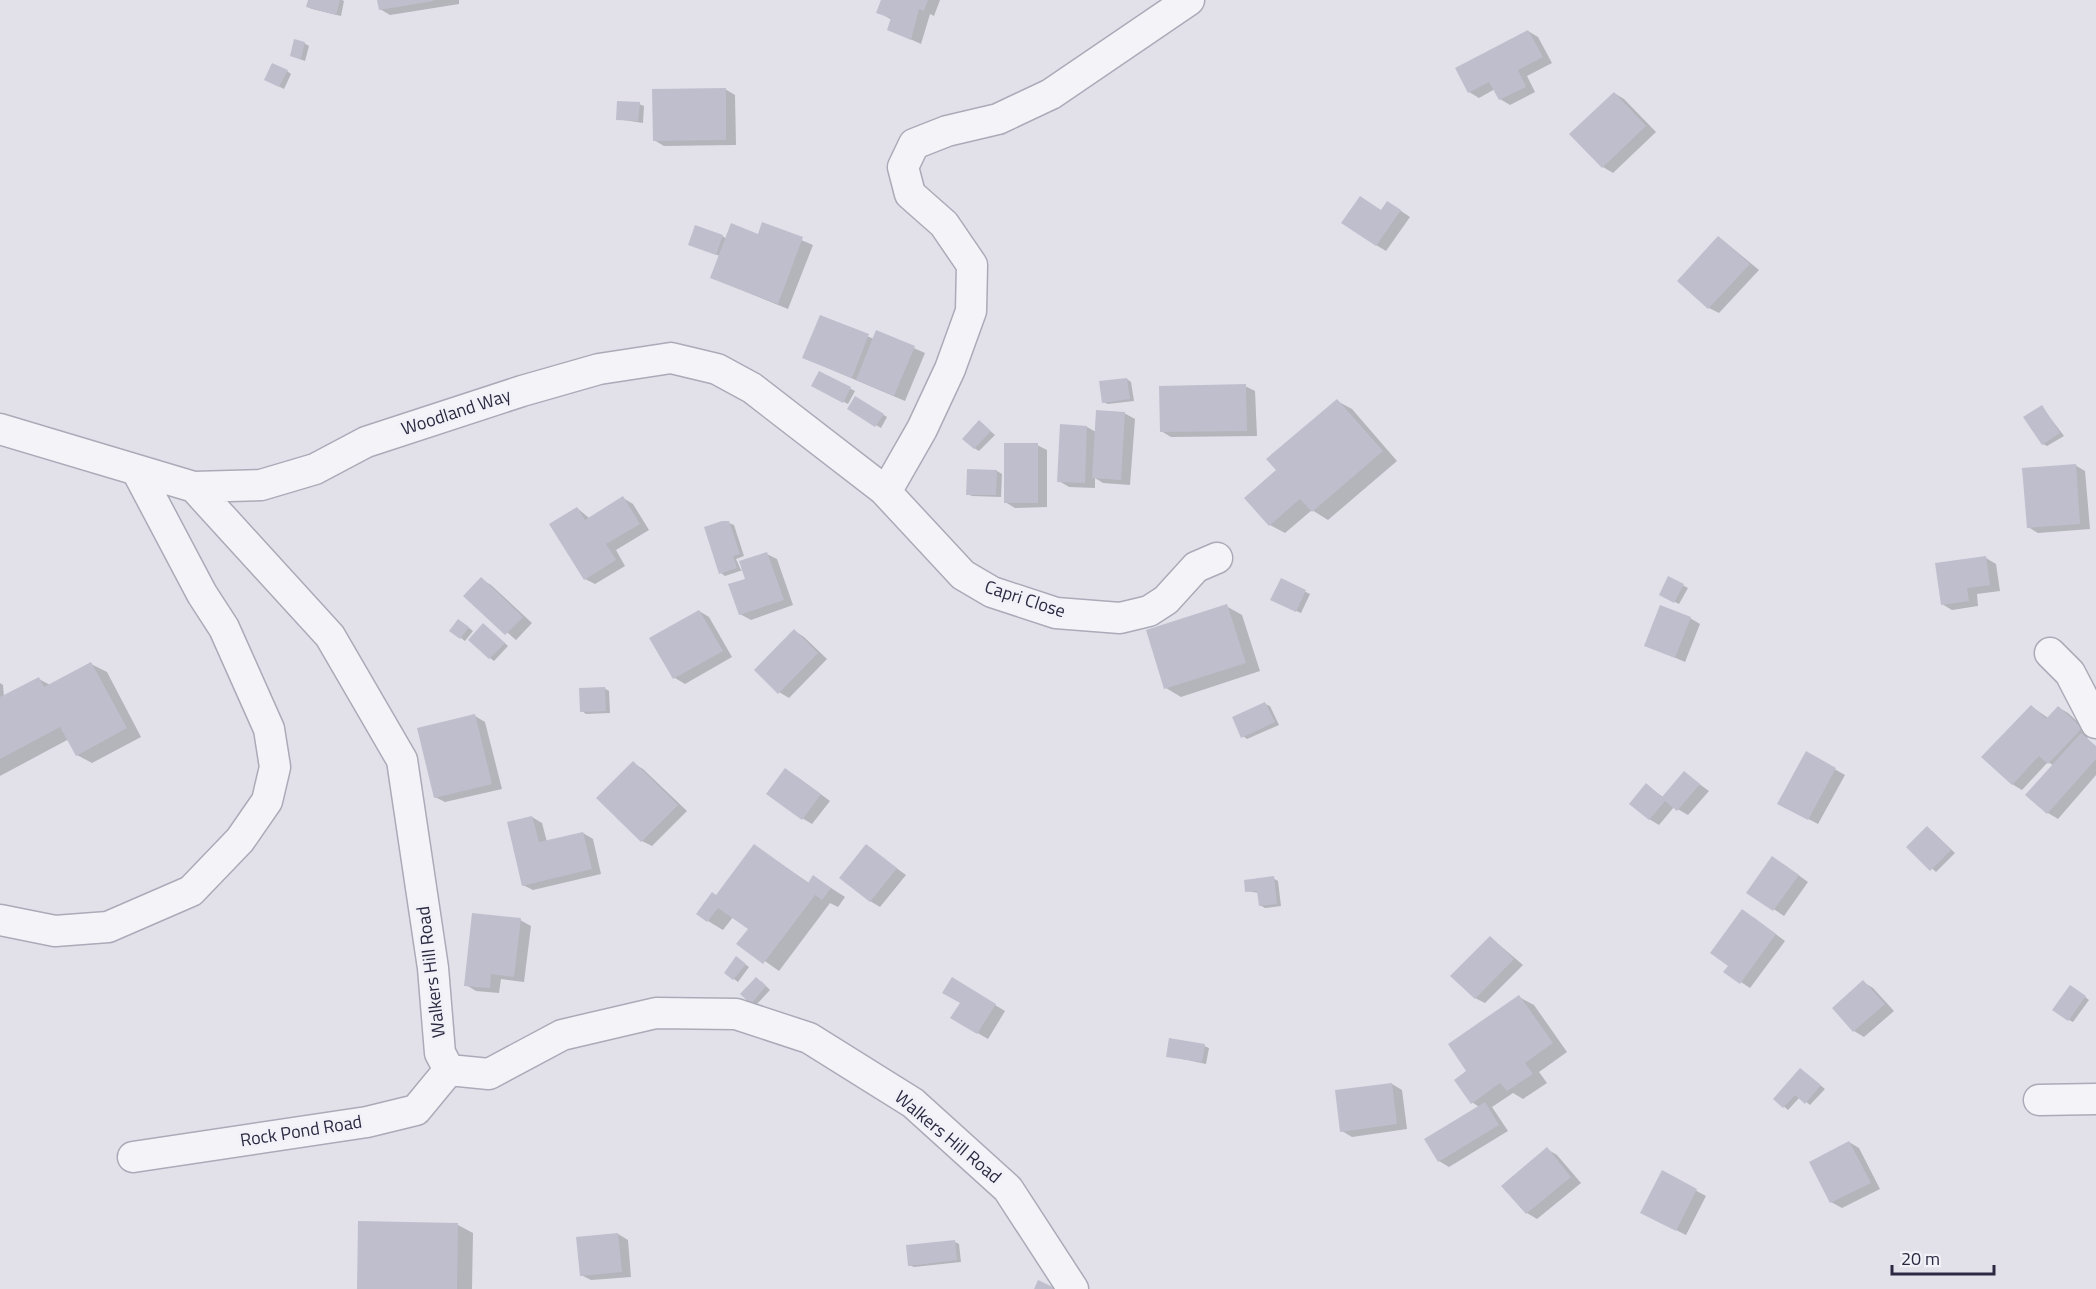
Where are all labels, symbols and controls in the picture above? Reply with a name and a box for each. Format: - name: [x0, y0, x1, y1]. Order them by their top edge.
- street label: Woodland Way: [398, 381, 514, 442]
- street label: Capri Close: [981, 573, 1069, 624]
- street label: Walkers Hill Road: [409, 905, 452, 1039]
- street label: Walkers Hill Road: [889, 1084, 1008, 1189]
- street label: Rock Pond Road: [238, 1108, 364, 1153]
- scale bar: [1892, 1238, 1994, 1276]
- text: 20 m: [1901, 1245, 1940, 1272]

